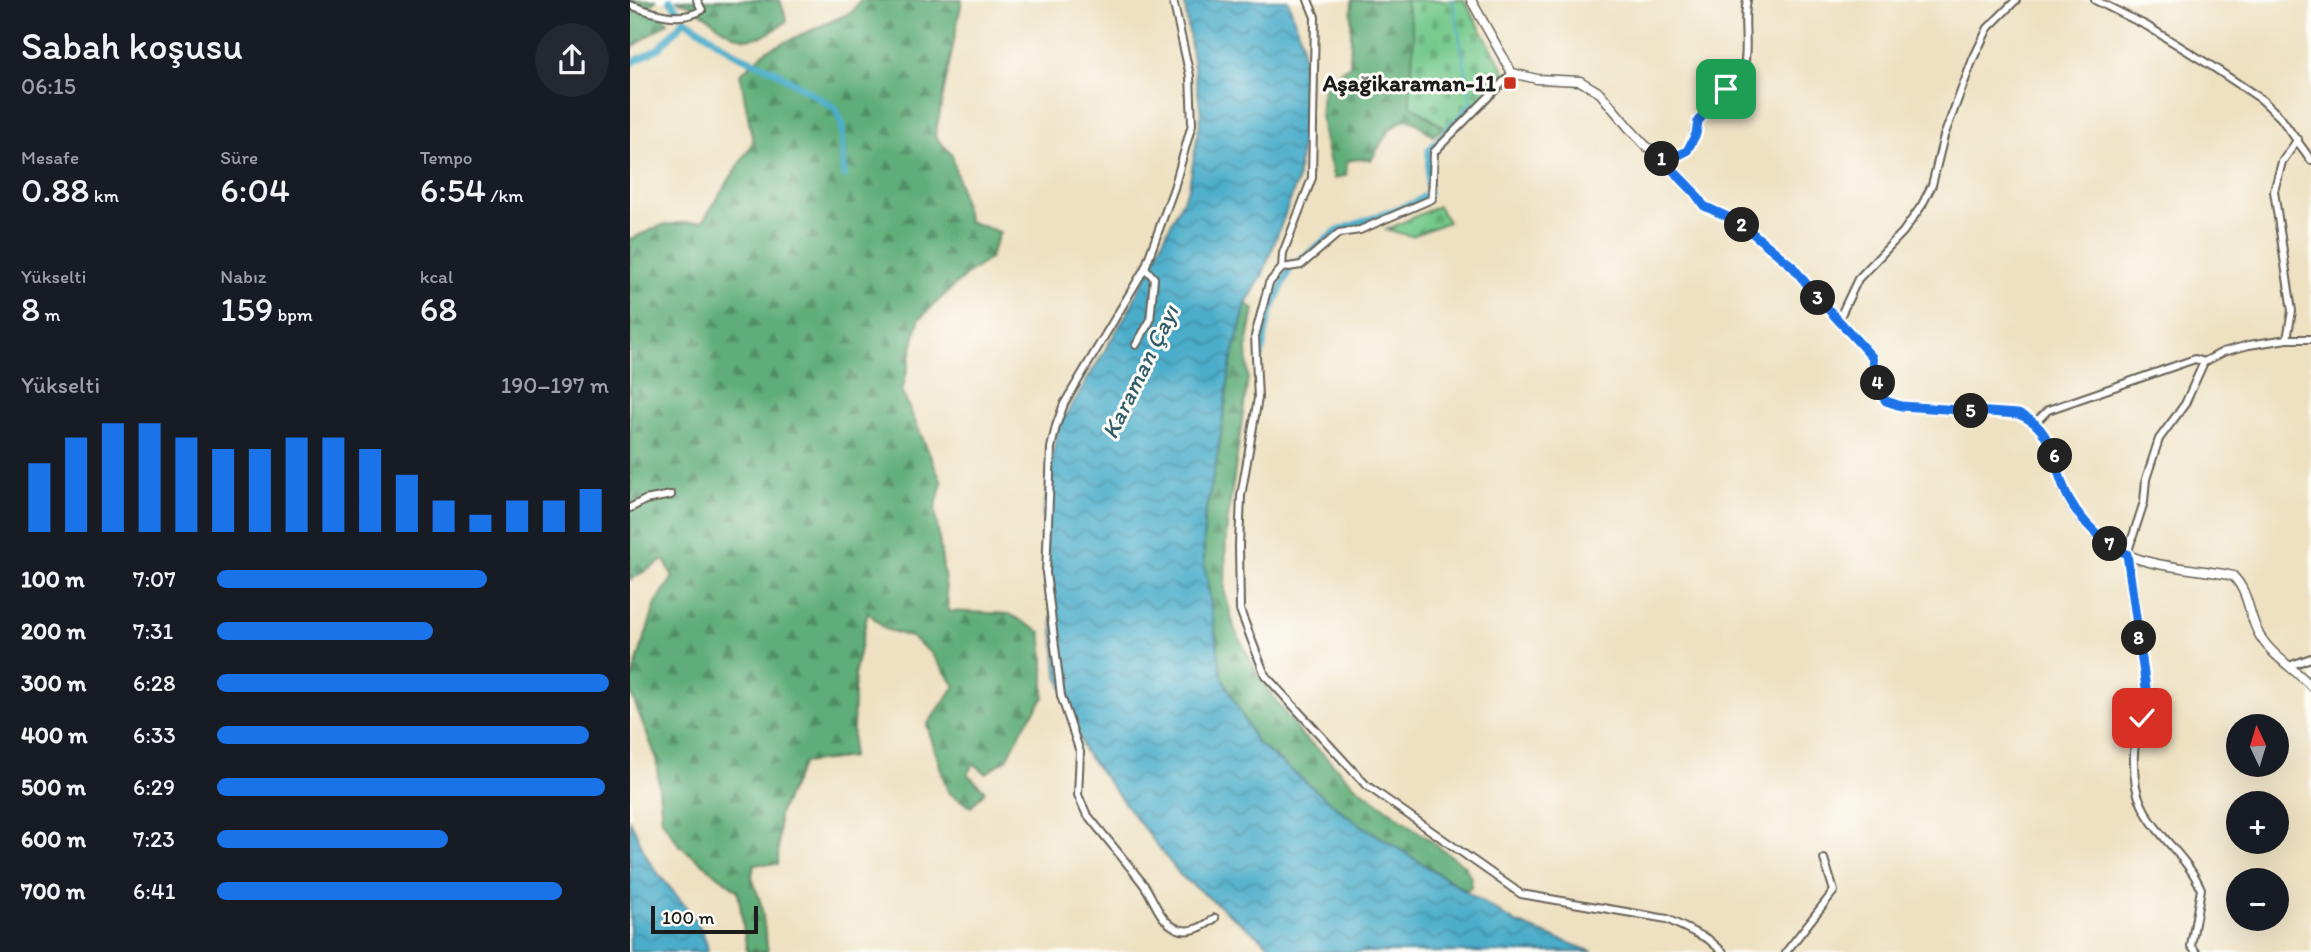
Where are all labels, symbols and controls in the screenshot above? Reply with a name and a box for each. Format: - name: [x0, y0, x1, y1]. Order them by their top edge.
- text: Sabah koşusu: [21, 23, 243, 69]
- button: share: [535, 23, 609, 97]
- pin: [1696, 59, 1756, 119]
- place label: Aşağikaraman-11: [1322, 69, 1496, 97]
- icon: arrive: [1707, 70, 1745, 108]
- text: 06:15: [21, 72, 76, 100]
- marker: Aşağikaraman-11: [1502, 75, 1518, 91]
- pin: 1: [1644, 142, 1680, 176]
- text: Mesafe: [21, 146, 79, 169]
- text: Süre: [220, 146, 258, 169]
- text: Tempo: [420, 146, 473, 169]
- text: 1: [1657, 147, 1666, 170]
- text: 0.88: [21, 169, 90, 211]
- text: 6:04: [220, 169, 290, 211]
- text: 6:54: [420, 169, 486, 211]
- text: km: [90, 184, 119, 207]
- text: /km: [486, 184, 524, 207]
- pin: 2: [1724, 208, 1760, 243]
- text: 2: [1737, 213, 1747, 236]
- text: Yükselti: [21, 265, 86, 288]
- text: Nabız: [220, 265, 267, 288]
- text: kcal: [420, 265, 453, 288]
- pin: 3: [1800, 280, 1836, 316]
- text: 3: [1812, 286, 1823, 309]
- text: 8: [21, 288, 40, 330]
- text: 159: [220, 288, 273, 330]
- text: 68: [420, 288, 457, 330]
- water label: Karaman Çayı: [1095, 299, 1185, 443]
- text: m: [40, 303, 60, 326]
- text: bpm: [273, 303, 313, 326]
- pin: 4: [1860, 366, 1896, 400]
- text: Yükselti: [21, 371, 100, 399]
- text: 190–197 m: [501, 371, 609, 399]
- text: 4: [1872, 371, 1883, 394]
- pin: 5: [1954, 394, 1988, 428]
- text: 5: [1966, 399, 1975, 422]
- pin: 6: [2038, 438, 2072, 474]
- text: 6: [2049, 444, 2060, 467]
- pin: 7: [2092, 526, 2128, 562]
- text: 7: [2105, 532, 2114, 555]
- text: 100 m: [21, 565, 85, 593]
- text: 7:07: [133, 565, 176, 593]
- text: 200 m: [21, 617, 86, 645]
- text: 7:31: [133, 617, 173, 645]
- pin: 8: [2122, 620, 2156, 656]
- text: 8: [2133, 626, 2144, 649]
- text: 300 m: [21, 669, 86, 697]
- text: 6:28: [133, 669, 176, 697]
- pin: [2112, 688, 2172, 748]
- icon: check: [2123, 699, 2161, 737]
- north arrow: [2226, 714, 2289, 777]
- map controls: [2226, 714, 2289, 931]
- text: 400 m: [21, 721, 88, 749]
- text: 6:33: [133, 721, 176, 749]
- text: 500 m: [21, 773, 86, 801]
- text: 6:29: [133, 773, 175, 801]
- button: +: [2226, 791, 2289, 854]
- text: 600 m: [21, 825, 86, 853]
- text: 7:23: [133, 825, 175, 853]
- button: −: [2226, 868, 2289, 931]
- text: 700 m: [21, 877, 85, 905]
- text: 6:41: [133, 877, 175, 905]
- scale bar: [651, 903, 758, 935]
- text: 100 m: [662, 906, 714, 929]

